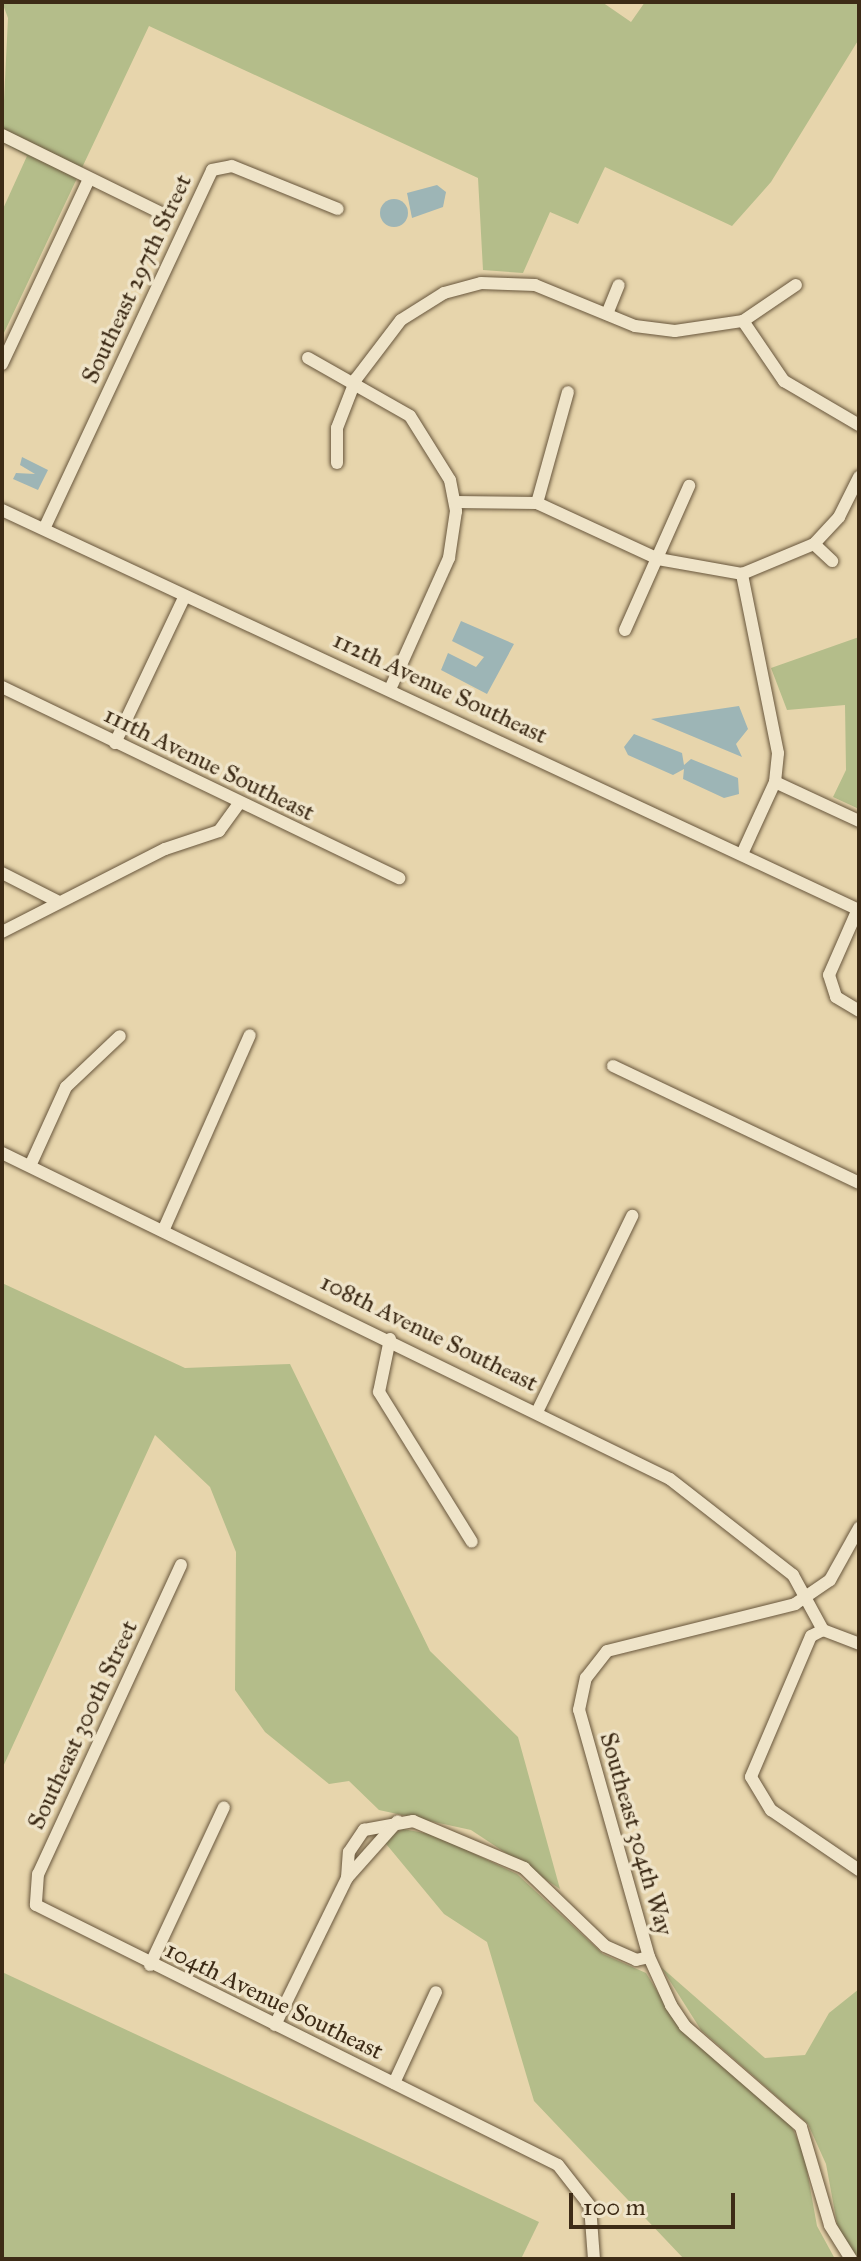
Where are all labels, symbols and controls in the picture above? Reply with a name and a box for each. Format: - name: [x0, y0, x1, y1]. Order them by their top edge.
- street label: Southeast 297th Street: [76, 170, 198, 388]
- street label: 112th Avenue Southeast: [328, 626, 552, 750]
- street label: 111th Avenue Southeast: [99, 700, 319, 828]
- street label: 108th Avenue Southeast: [316, 1268, 542, 1398]
- street label: Southeast 300th Street: [22, 1616, 144, 1834]
- street label: Southeast 304th Way: [593, 1729, 679, 1939]
- street label: 104th Avenue Southeast: [160, 1936, 388, 2066]
- scale bar: [573, 2177, 739, 2227]
- text: 100 m: [583, 2192, 646, 2222]

